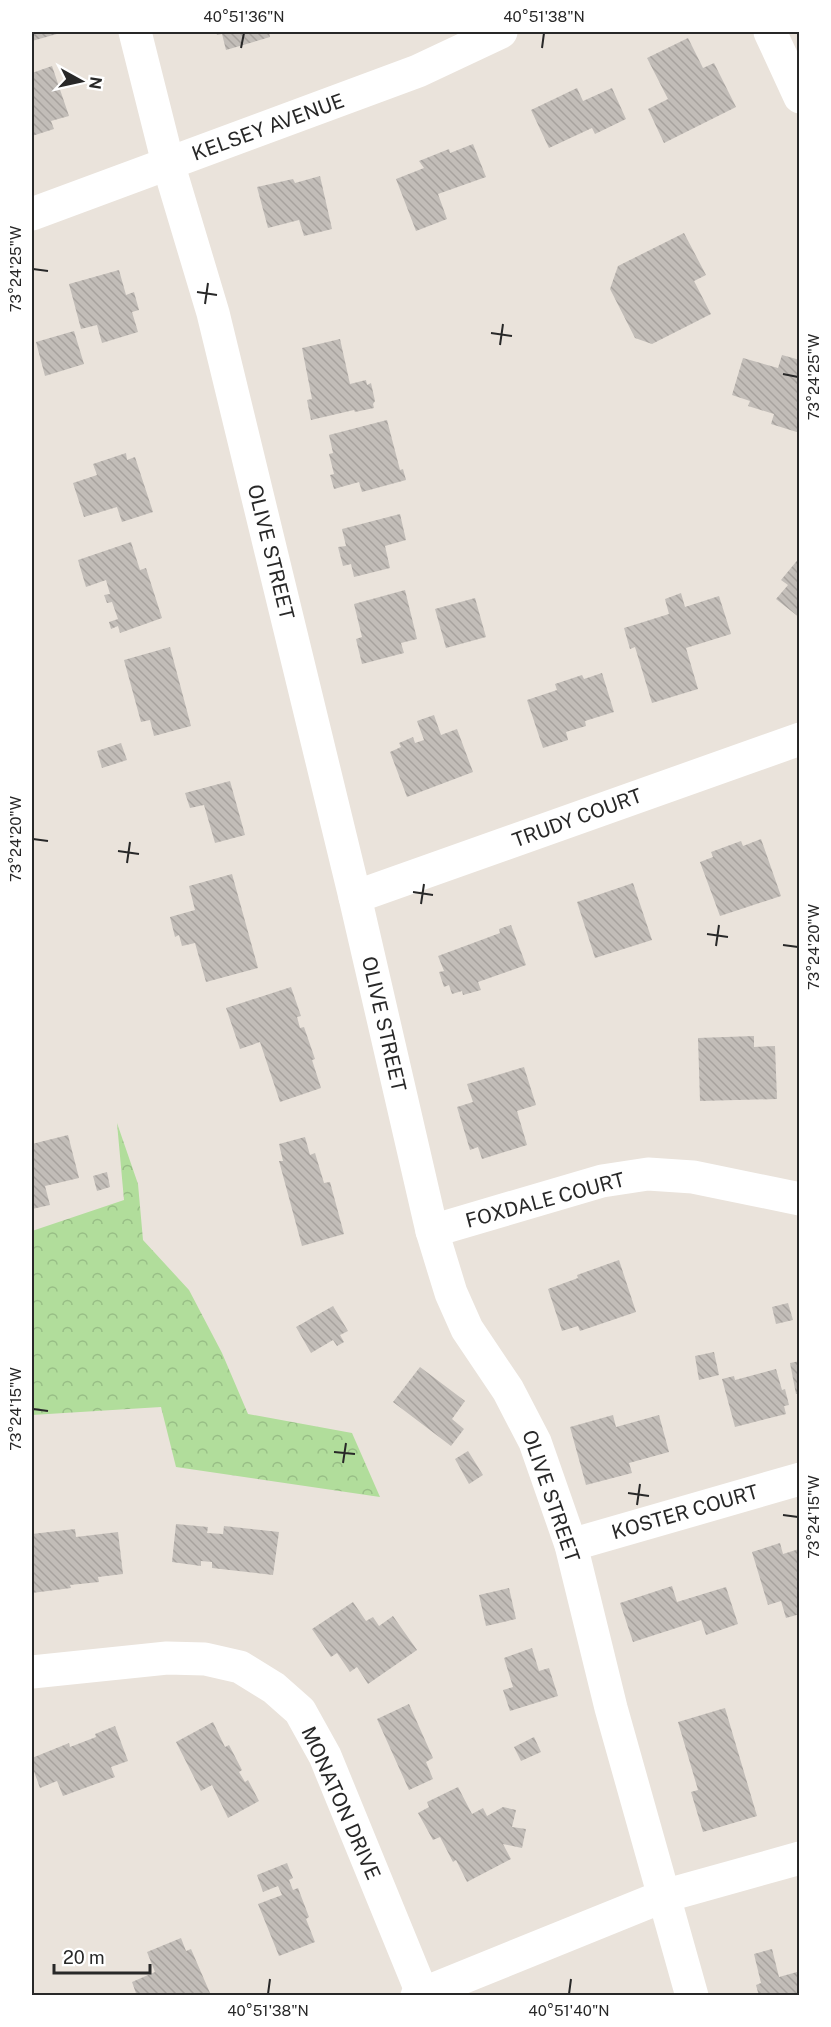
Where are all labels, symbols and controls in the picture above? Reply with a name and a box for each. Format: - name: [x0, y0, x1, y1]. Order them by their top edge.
- text: 40°51'36"N: [203, 8, 285, 25]
- text: 40°51'38"N: [503, 8, 585, 25]
- north arrow: [51, 51, 111, 111]
- text: N: [85, 75, 106, 91]
- street label: KELSEY AVENUE: [189, 88, 347, 166]
- text: 73°24'25"W: [7, 226, 24, 312]
- text: 73°24'25"W: [805, 334, 822, 420]
- street label: OLIVE STREET: [243, 482, 299, 622]
- street label: TRUDY COURT: [509, 783, 645, 853]
- text: 73°24'20"W: [7, 796, 24, 882]
- text: 73°24'20"W: [805, 904, 822, 990]
- street label: OLIVE STREET: [357, 954, 411, 1094]
- street label: FOXDALE COURT: [463, 1167, 627, 1233]
- text: 73°24'15"W: [7, 1367, 24, 1451]
- street label: OLIVE STREET: [517, 1427, 585, 1565]
- text: 73°24'15"W: [805, 1475, 822, 1559]
- street label: KOSTER COURT: [609, 1480, 761, 1544]
- street label: MONATON DRIVE: [296, 1723, 386, 1883]
- scale bar: [54, 1937, 150, 1975]
- text: 20 m: [63, 1947, 105, 1968]
- text: 40°51'38"N: [227, 2002, 309, 2019]
- text: 40°51'40"N: [528, 2002, 610, 2019]

